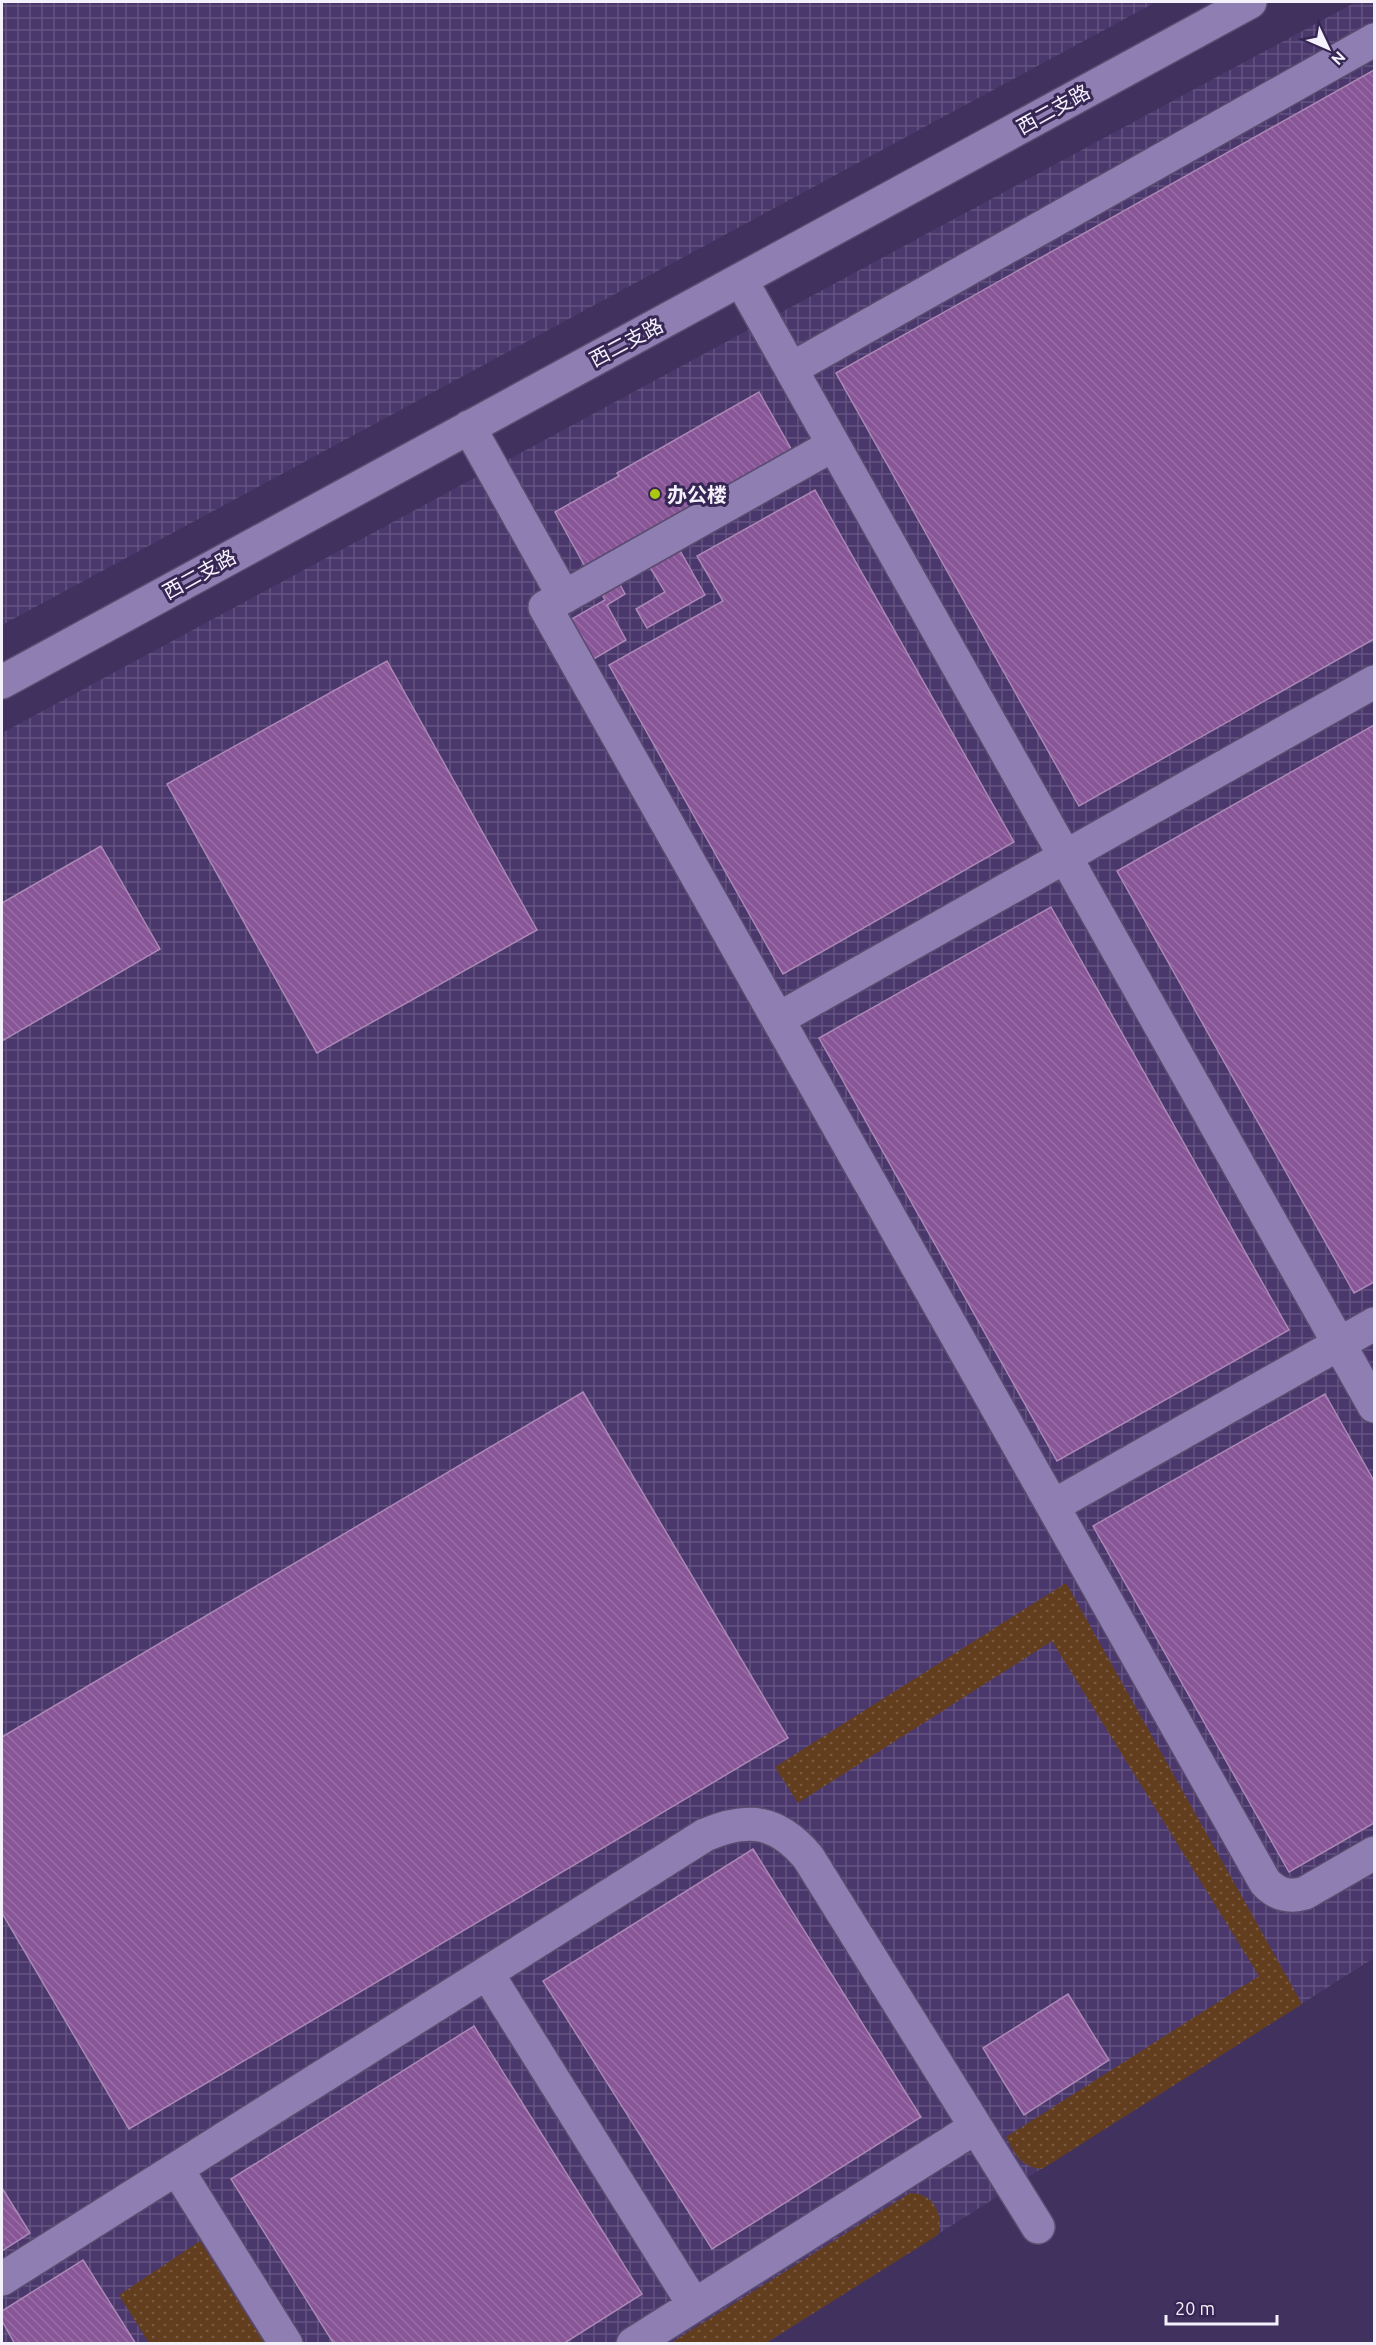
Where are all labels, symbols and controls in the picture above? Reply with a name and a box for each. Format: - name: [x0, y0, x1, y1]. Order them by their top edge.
- north arrow: [1298, 18, 1358, 78]
- text: N: [1328, 48, 1349, 69]
- street label: 西二支路: [1012, 80, 1094, 138]
- street label: 西二支路: [585, 313, 667, 371]
- place label: 办公楼: [667, 483, 727, 506]
- marker: 办公楼: [648, 487, 662, 501]
- street label: 西二支路: [158, 545, 240, 603]
- scale bar: [1166, 2288, 1277, 2326]
- text: 20 m: [1175, 2298, 1215, 2318]

